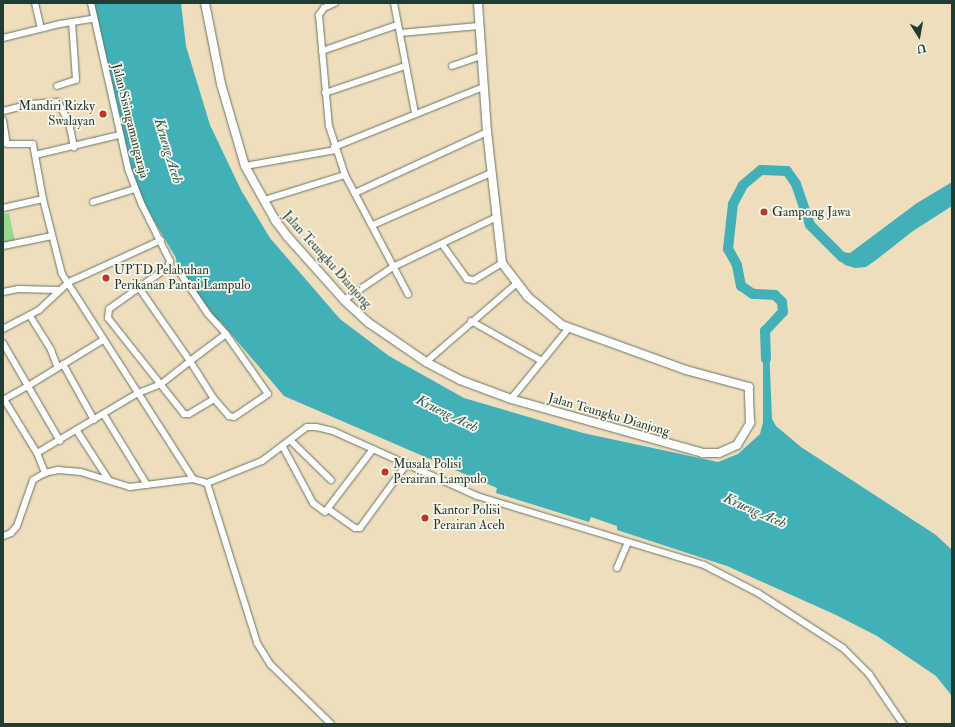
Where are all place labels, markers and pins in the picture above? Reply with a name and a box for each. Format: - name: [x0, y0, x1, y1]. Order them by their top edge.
- place label: Mandiri Rizky Swalayan: [19, 99, 95, 130]
- marker: Mandiri Rizky Swalayan: [98, 109, 108, 119]
- place label: Gampong Jawa: [772, 204, 850, 220]
- marker: Gampong Jawa: [759, 207, 769, 217]
- place label: UPTD Pelabuhan Perikanan Pantai Lampulo: [114, 263, 251, 294]
- marker: UPTD Pelabuhan Perikanan Pantai Lampulo: [101, 273, 111, 283]
- place label: Musala Polisi Perairan Lampulo: [393, 457, 487, 488]
- marker: Musala Polisi Perairan Lampulo: [380, 467, 390, 477]
- place label: Kantor Polisi Perairan Aceh: [433, 503, 505, 534]
- marker: Kantor Polisi Perairan Aceh: [420, 513, 430, 523]

